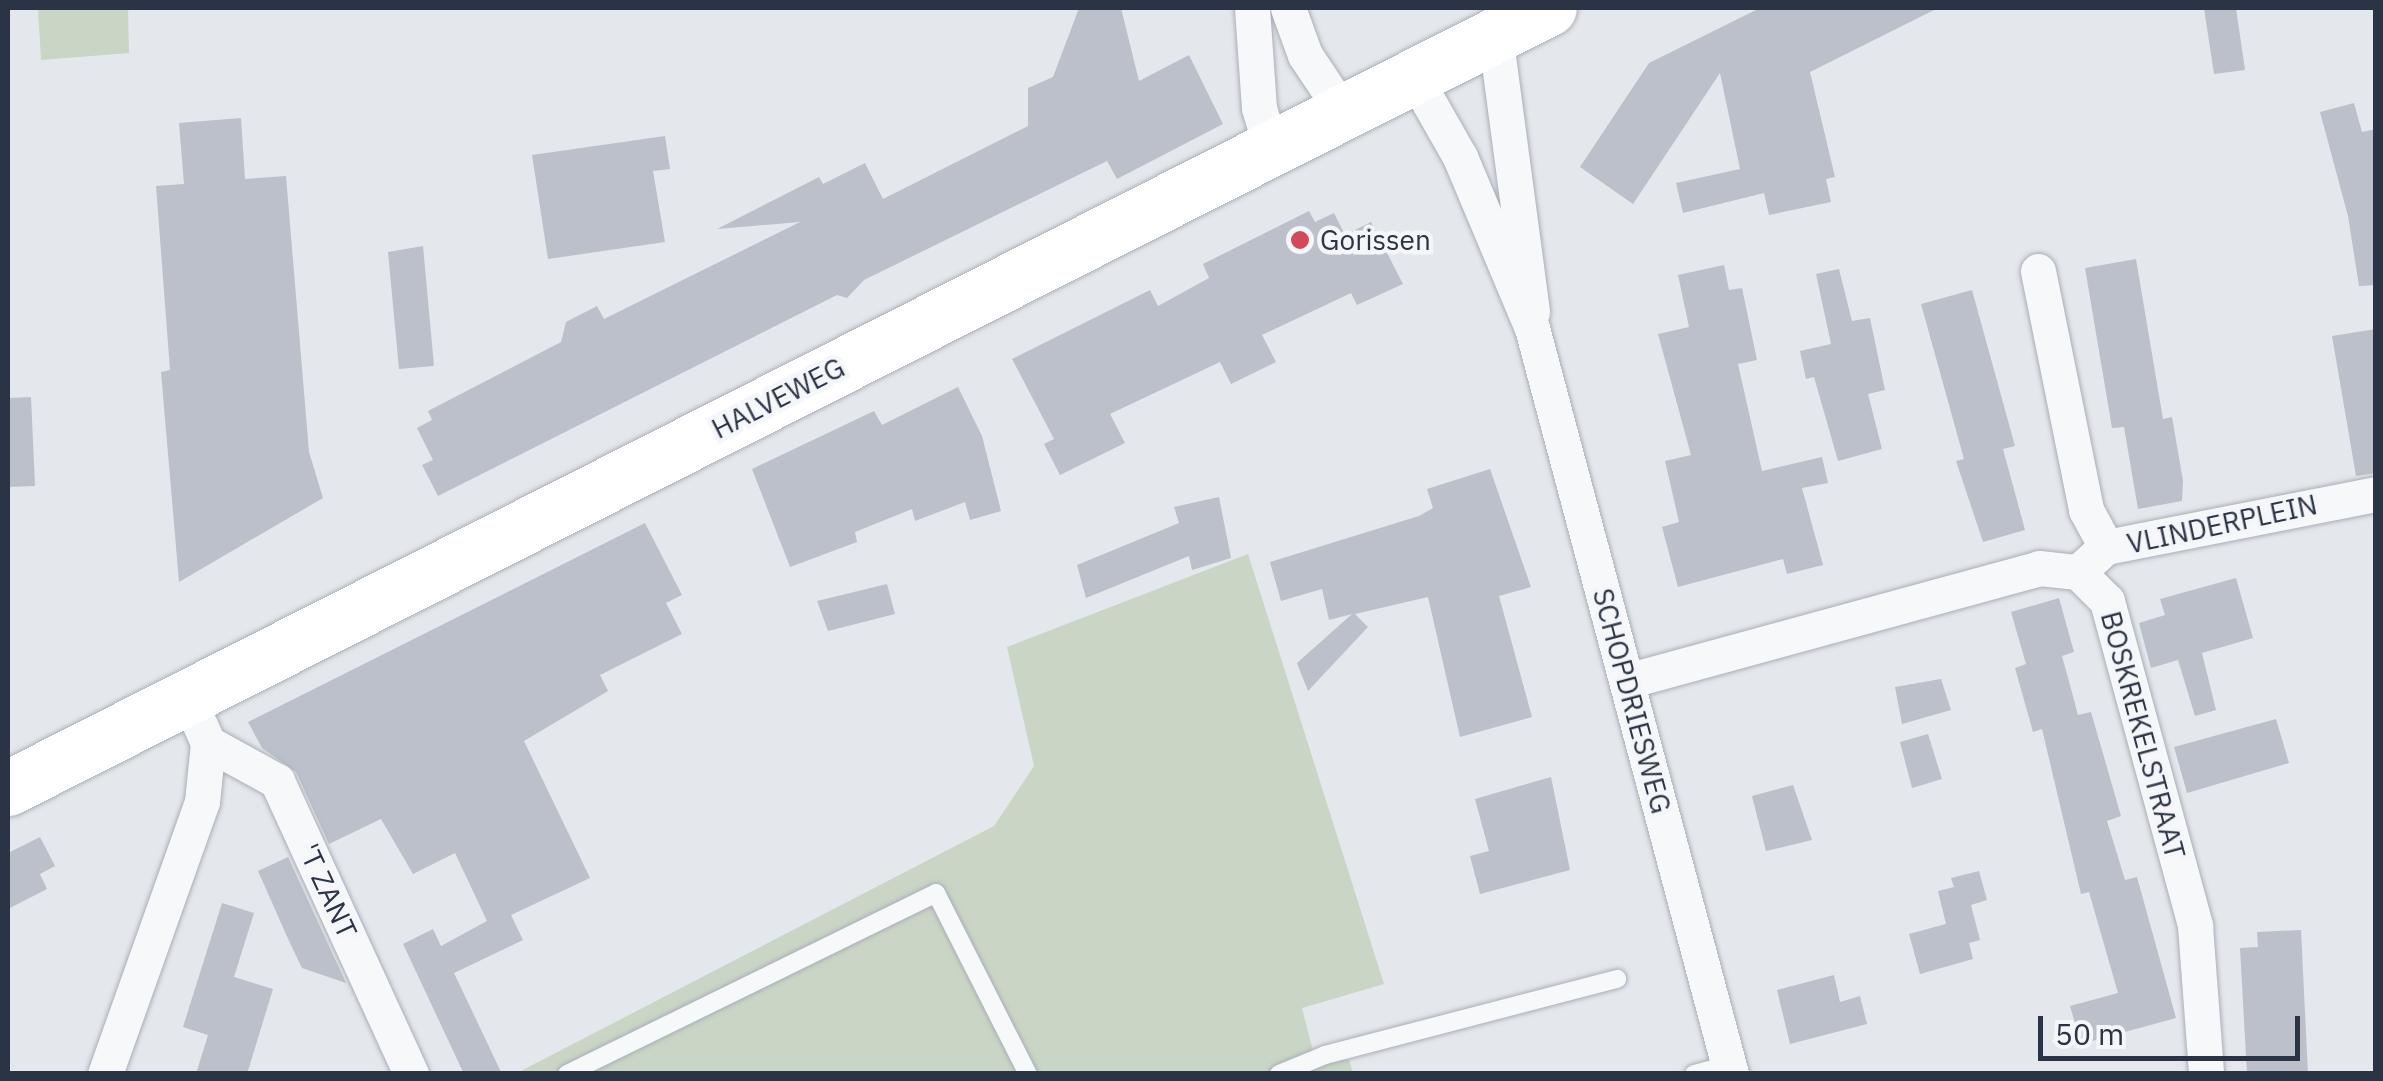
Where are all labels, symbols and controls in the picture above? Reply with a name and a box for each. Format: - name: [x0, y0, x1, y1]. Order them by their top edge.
- place label: Gorissen: [1320, 223, 1431, 257]
- marker: Gorissen: [1289, 229, 1311, 251]
- street label: HALVEWEG: [706, 350, 850, 446]
- street label: VLINDERPLEIN: [2124, 487, 2320, 561]
- street label: SCHOPDRIESWEG: [1586, 585, 1678, 817]
- street label: BOSKREKELSTRAAT: [2094, 608, 2192, 862]
- street label: 'T ZANT: [292, 839, 364, 943]
- scale bar: [2043, 996, 2306, 1058]
- text: 50 m: [2055, 1014, 2124, 1053]

